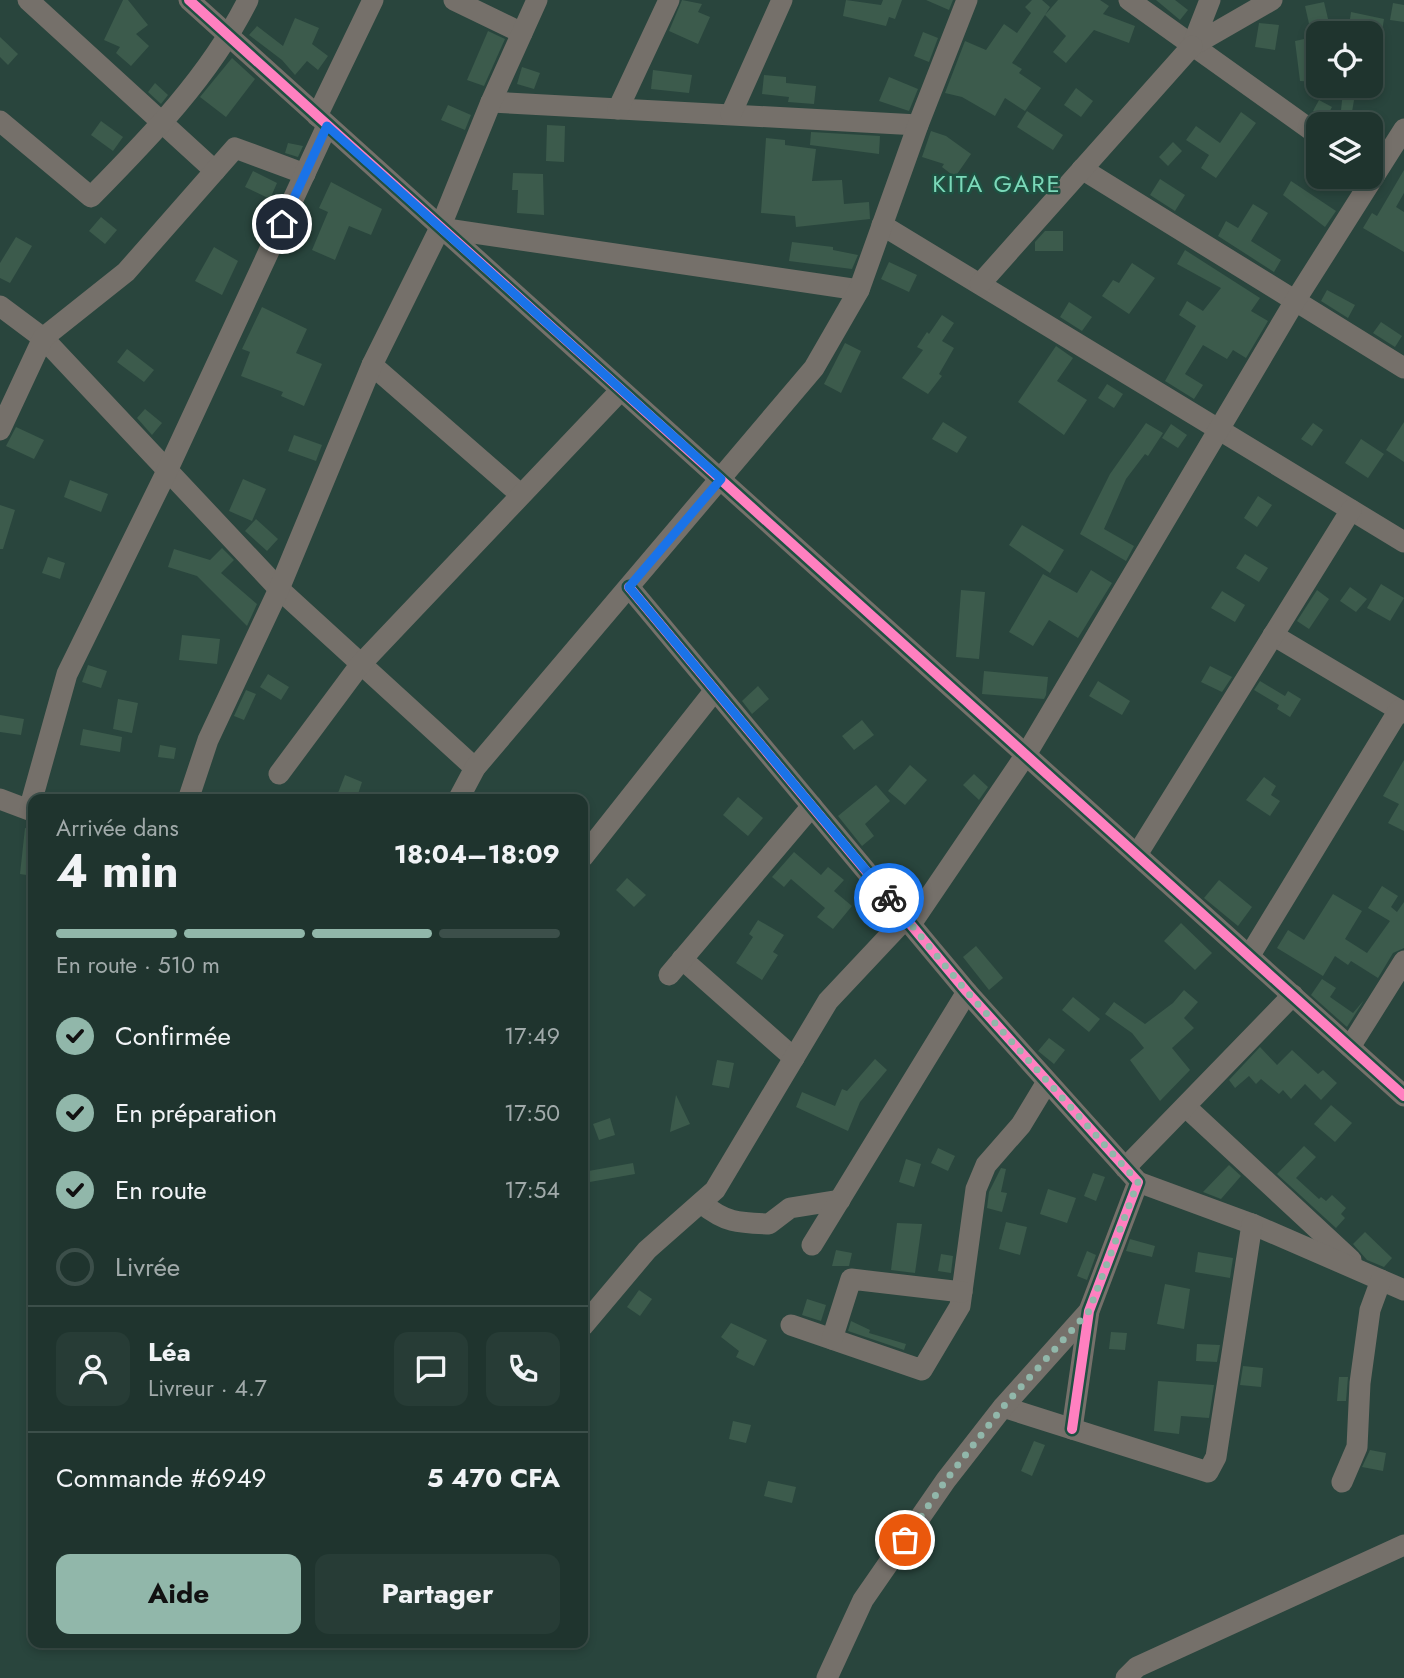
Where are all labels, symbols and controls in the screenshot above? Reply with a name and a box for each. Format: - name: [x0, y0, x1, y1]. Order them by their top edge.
- map controls: [1306, 21, 1383, 189]
- button: locate: [1306, 21, 1383, 98]
- button: layers: [1306, 112, 1383, 189]
- district label: KITA GARE: [932, 166, 1062, 201]
- pin: [252, 194, 312, 254]
- icon: home: [263, 205, 301, 243]
- text: Arrivée dans: [56, 811, 179, 845]
- text: 18:04–18:09: [394, 835, 560, 873]
- text: 4 min: [56, 838, 179, 904]
- courier: [854, 863, 924, 933]
- icon: bike: [870, 879, 908, 917]
- text: En route · 510 m: [56, 948, 220, 982]
- icon: check: [56, 1017, 94, 1055]
- text: Confirmée: [115, 1017, 231, 1055]
- text: 17:49: [504, 1019, 560, 1053]
- icon: check: [56, 1094, 94, 1132]
- text: En préparation: [115, 1094, 277, 1132]
- text: 17:50: [504, 1096, 560, 1130]
- icon: check: [56, 1171, 94, 1209]
- text: En route: [115, 1171, 207, 1209]
- text: 17:54: [504, 1173, 560, 1207]
- text: Livrée: [115, 1248, 180, 1286]
- button: person: [56, 1332, 130, 1406]
- button: chat: [394, 1332, 468, 1406]
- button: phone: [486, 1332, 560, 1406]
- text: Léa: [148, 1333, 191, 1371]
- text: Livreur · 4.7: [148, 1371, 267, 1405]
- text: Commande #6949: [56, 1459, 267, 1497]
- text: 5 470 CFA: [427, 1459, 560, 1497]
- pin: [875, 1510, 935, 1570]
- icon: bag: [886, 1521, 924, 1559]
- button: Aide: [56, 1554, 301, 1634]
- button: Partager: [315, 1554, 560, 1634]

